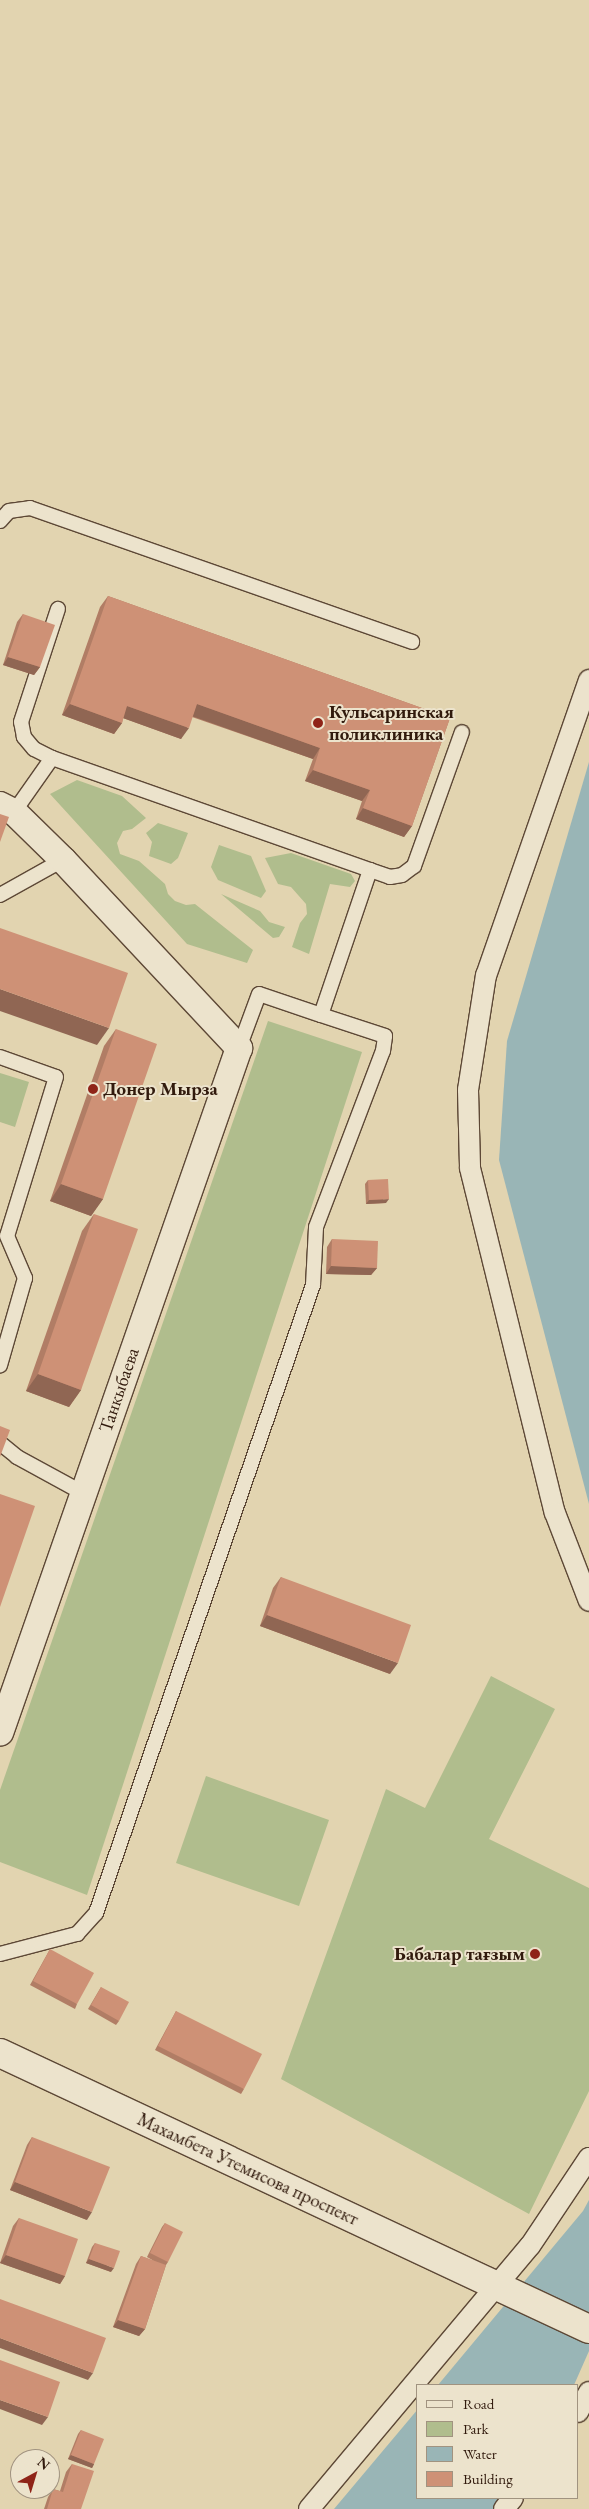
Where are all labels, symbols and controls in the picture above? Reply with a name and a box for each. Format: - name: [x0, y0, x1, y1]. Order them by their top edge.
- place label: Кульсаринская поликлиника: [329, 701, 454, 745]
- marker: Кульсаринская поликлиника: [311, 716, 325, 730]
- place label: Донер Мырза: [103, 1078, 218, 1100]
- marker: Донер Мырза: [87, 1083, 99, 1095]
- street label: Танкыбаева: [94, 1345, 144, 1435]
- place label: Бабалар тағзым: [394, 1943, 525, 1965]
- marker: Бабалар тағзым: [529, 1948, 541, 1960]
- street label: Махамбета Утемисова проспект: [134, 2108, 362, 2230]
- legend: [416, 2384, 579, 2499]
- text: Road: [463, 2394, 494, 2413]
- text: Park: [463, 2419, 489, 2438]
- text: Water: [463, 2444, 497, 2463]
- north arrow: [10, 2449, 60, 2499]
- text: N: [34, 2453, 54, 2474]
- text: Building: [463, 2469, 513, 2488]

